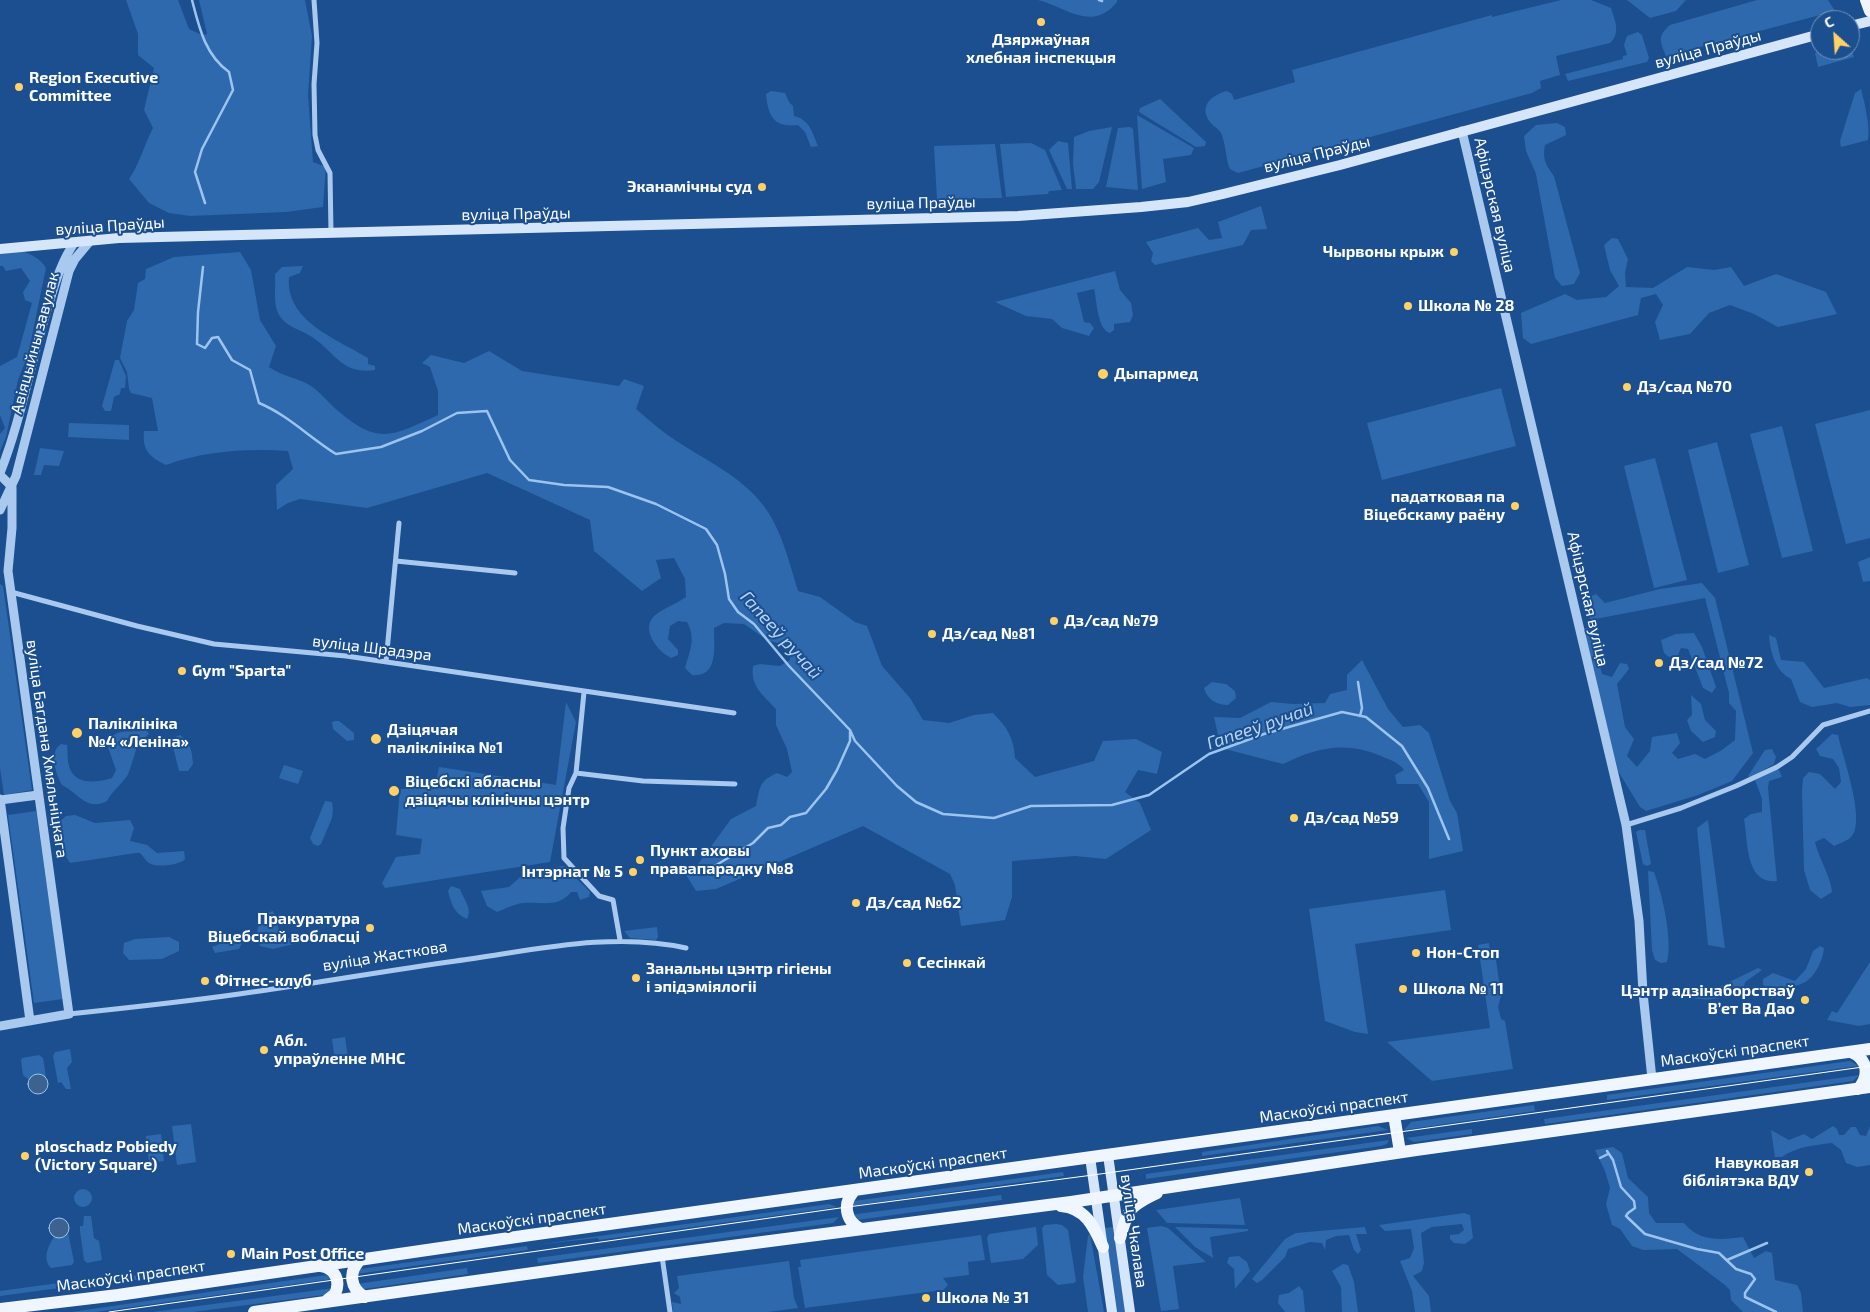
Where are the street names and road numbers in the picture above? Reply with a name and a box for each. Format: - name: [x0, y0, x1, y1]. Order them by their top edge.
- street label: вуліца Праўды: [1653, 26, 1763, 72]
- street label: вуліца Праўды: [1262, 131, 1372, 177]
- street label: Афіцэрская вуліца: [1470, 136, 1520, 274]
- street label: вуліца Праўды: [866, 192, 976, 214]
- street label: вуліца Праўды: [461, 203, 571, 225]
- street label: вуліца Праўды: [55, 213, 165, 239]
- street label: Авіяцыйны завулак: [7, 270, 63, 416]
- street label: Афіцэрская вуліца: [1563, 530, 1613, 668]
- street label: вуліца Шрадэра: [311, 631, 433, 665]
- street label: вуліца Багдана Хмяльніцкага: [22, 639, 72, 859]
- street label: вуліца Жасткова: [321, 937, 449, 975]
- street label: Маскоўскі праспект: [1659, 1031, 1811, 1071]
- street label: Маскоўскі праспект: [1258, 1087, 1410, 1127]
- street label: Маскоўскі праспект: [857, 1143, 1009, 1183]
- street label: вуліца Чкалава: [1117, 1173, 1151, 1289]
- street label: Маскоўскі праспект: [456, 1199, 608, 1239]
- street label: Маскоўскі праспект: [55, 1256, 207, 1296]

